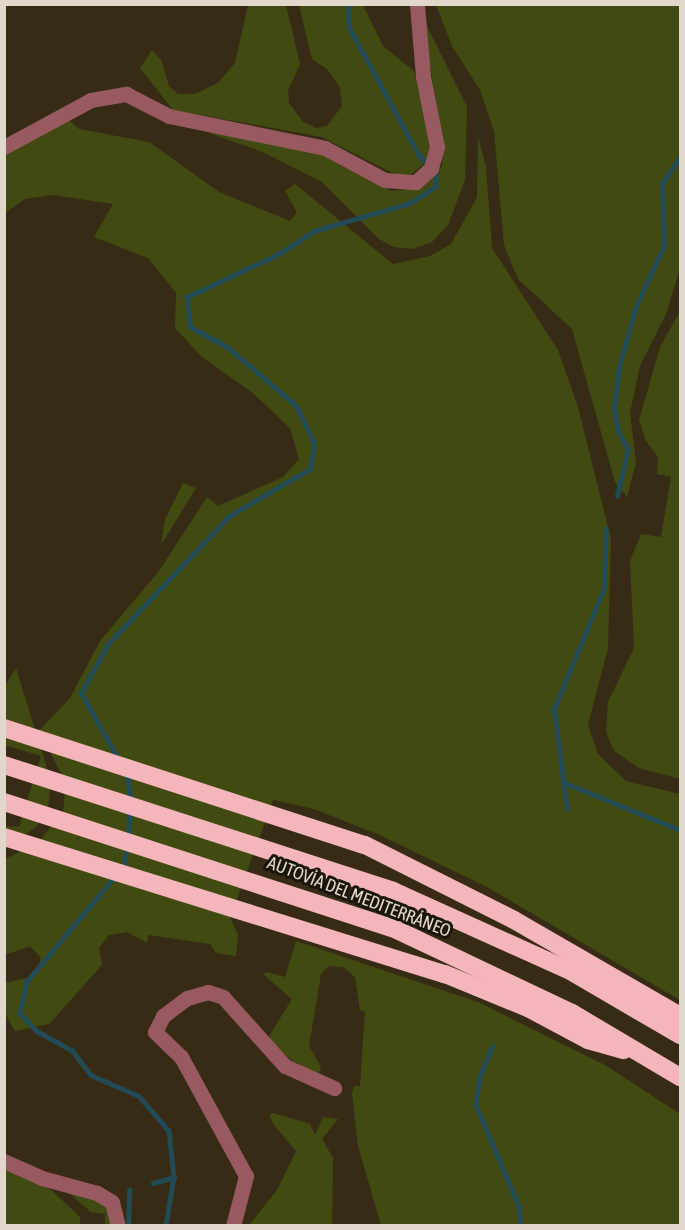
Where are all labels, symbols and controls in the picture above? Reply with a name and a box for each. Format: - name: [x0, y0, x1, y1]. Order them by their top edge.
- street label: AUTOVÍA DEL MEDITERRÁNEO: [264, 852, 454, 942]

